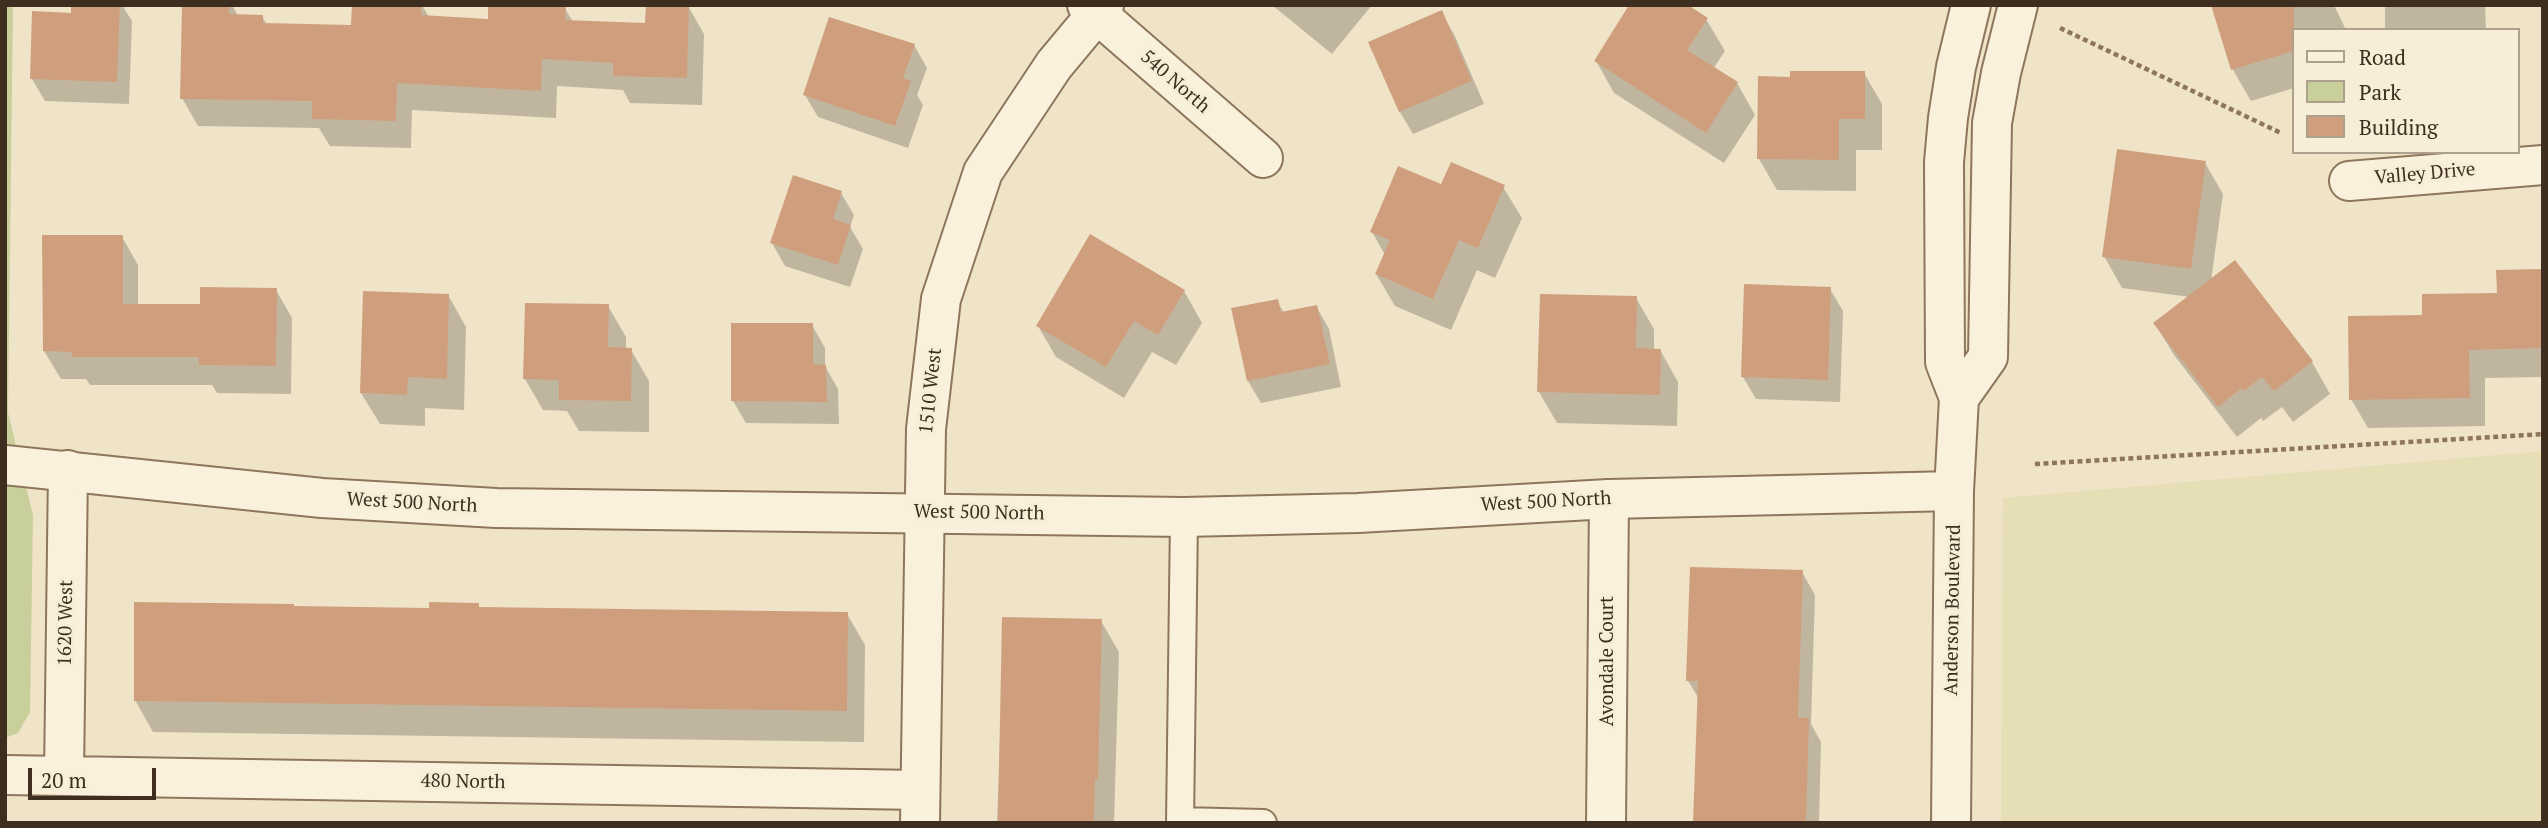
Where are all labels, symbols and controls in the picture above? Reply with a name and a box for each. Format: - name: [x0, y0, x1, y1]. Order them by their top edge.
- legend: [2292, 28, 2520, 154]
- text: Road: [2359, 43, 2406, 71]
- street label: 540 North: [1135, 46, 1215, 118]
- text: Park: [2359, 78, 2401, 106]
- text: Building: [2359, 113, 2438, 141]
- street label: Valley Drive: [2374, 158, 2476, 190]
- street label: 1510 West: [915, 347, 947, 435]
- street label: West 500 North: [1480, 487, 1612, 517]
- street label: West 500 North: [346, 488, 478, 518]
- street label: West 500 North: [913, 500, 1045, 526]
- street label: Anderson Boulevard: [1940, 524, 1966, 696]
- street label: 1620 West: [54, 580, 78, 666]
- street label: Avondale Court: [1597, 596, 1619, 726]
- scale bar: [32, 754, 159, 798]
- text: 20 m: [41, 766, 87, 794]
- street label: 480 North: [420, 770, 506, 794]

